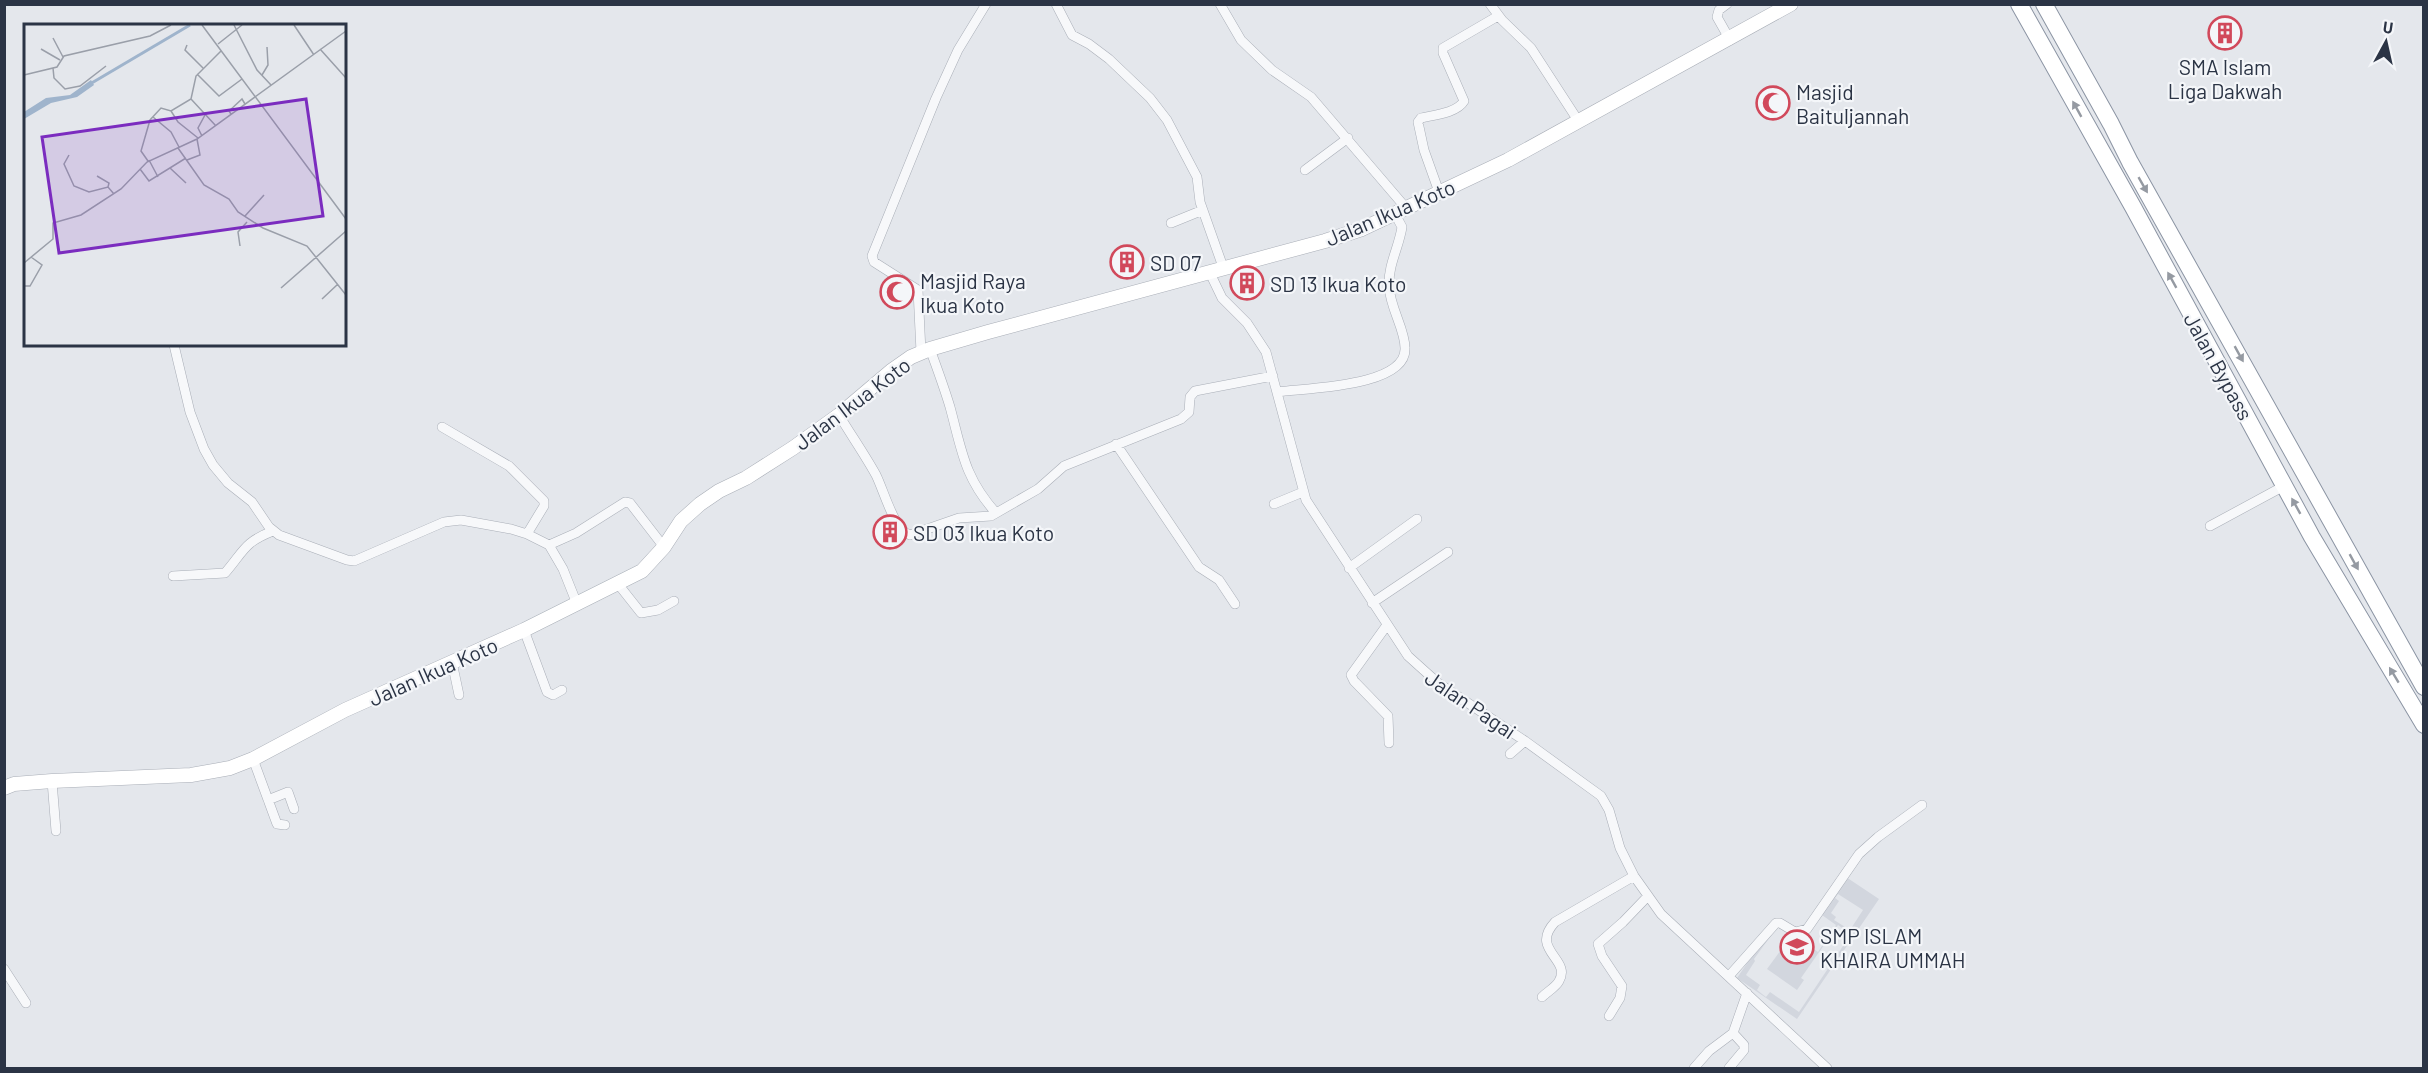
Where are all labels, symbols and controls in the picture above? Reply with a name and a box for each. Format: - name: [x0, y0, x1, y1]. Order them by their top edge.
- north arrow: [2356, 12, 2416, 72]
- building icon: SMA Islam Liga Dakwah: [2207, 15, 2243, 51]
- text: U: [2382, 17, 2394, 37]
- inset map: [24, 24, 346, 346]
- place label: SMA Islam Liga Dakwah: [2168, 54, 2282, 103]
- place label: Masjid Baituljannah: [1796, 79, 1909, 128]
- mosque icon: Masjid Baituljannah: [1755, 85, 1791, 121]
- one-way arrow: [2072, 101, 2083, 117]
- street label: Jalan Ikua Koto: [1321, 173, 1459, 251]
- one-way arrow: [2138, 177, 2148, 194]
- building icon: SD 07: [1109, 244, 1145, 280]
- place label: SD 07: [1150, 250, 1201, 275]
- building icon: SD 13 Ikua Koto: [1229, 265, 1265, 301]
- place label: Masjid Raya Ikua Koto: [920, 268, 1026, 317]
- place label: SD 13 Ikua Koto: [1270, 271, 1407, 296]
- one-way arrow: [2167, 271, 2177, 288]
- mosque icon: Masjid Raya Ikua Koto: [879, 274, 915, 310]
- street label: Jalan Bypass: [2179, 308, 2259, 424]
- one-way arrow: [2234, 346, 2244, 363]
- street label: Jalan Ikua Koto: [789, 351, 915, 455]
- one-way arrow: [2290, 498, 2301, 514]
- building icon: SD 03 Ikua Koto: [872, 514, 908, 550]
- place label: SD 03 Ikua Koto: [913, 520, 1054, 545]
- one-way arrow: [2349, 553, 2359, 570]
- street label: Jalan Ikua Koto: [365, 631, 501, 711]
- street label: Jalan Pagai: [1421, 664, 1521, 744]
- one-way arrow: [2389, 666, 2399, 683]
- place label: SMP ISLAM KHAIRA UMMAH: [1820, 923, 1966, 972]
- school or university icon: SMP ISLAM KHAIRA UMMAH: [1779, 929, 1815, 965]

